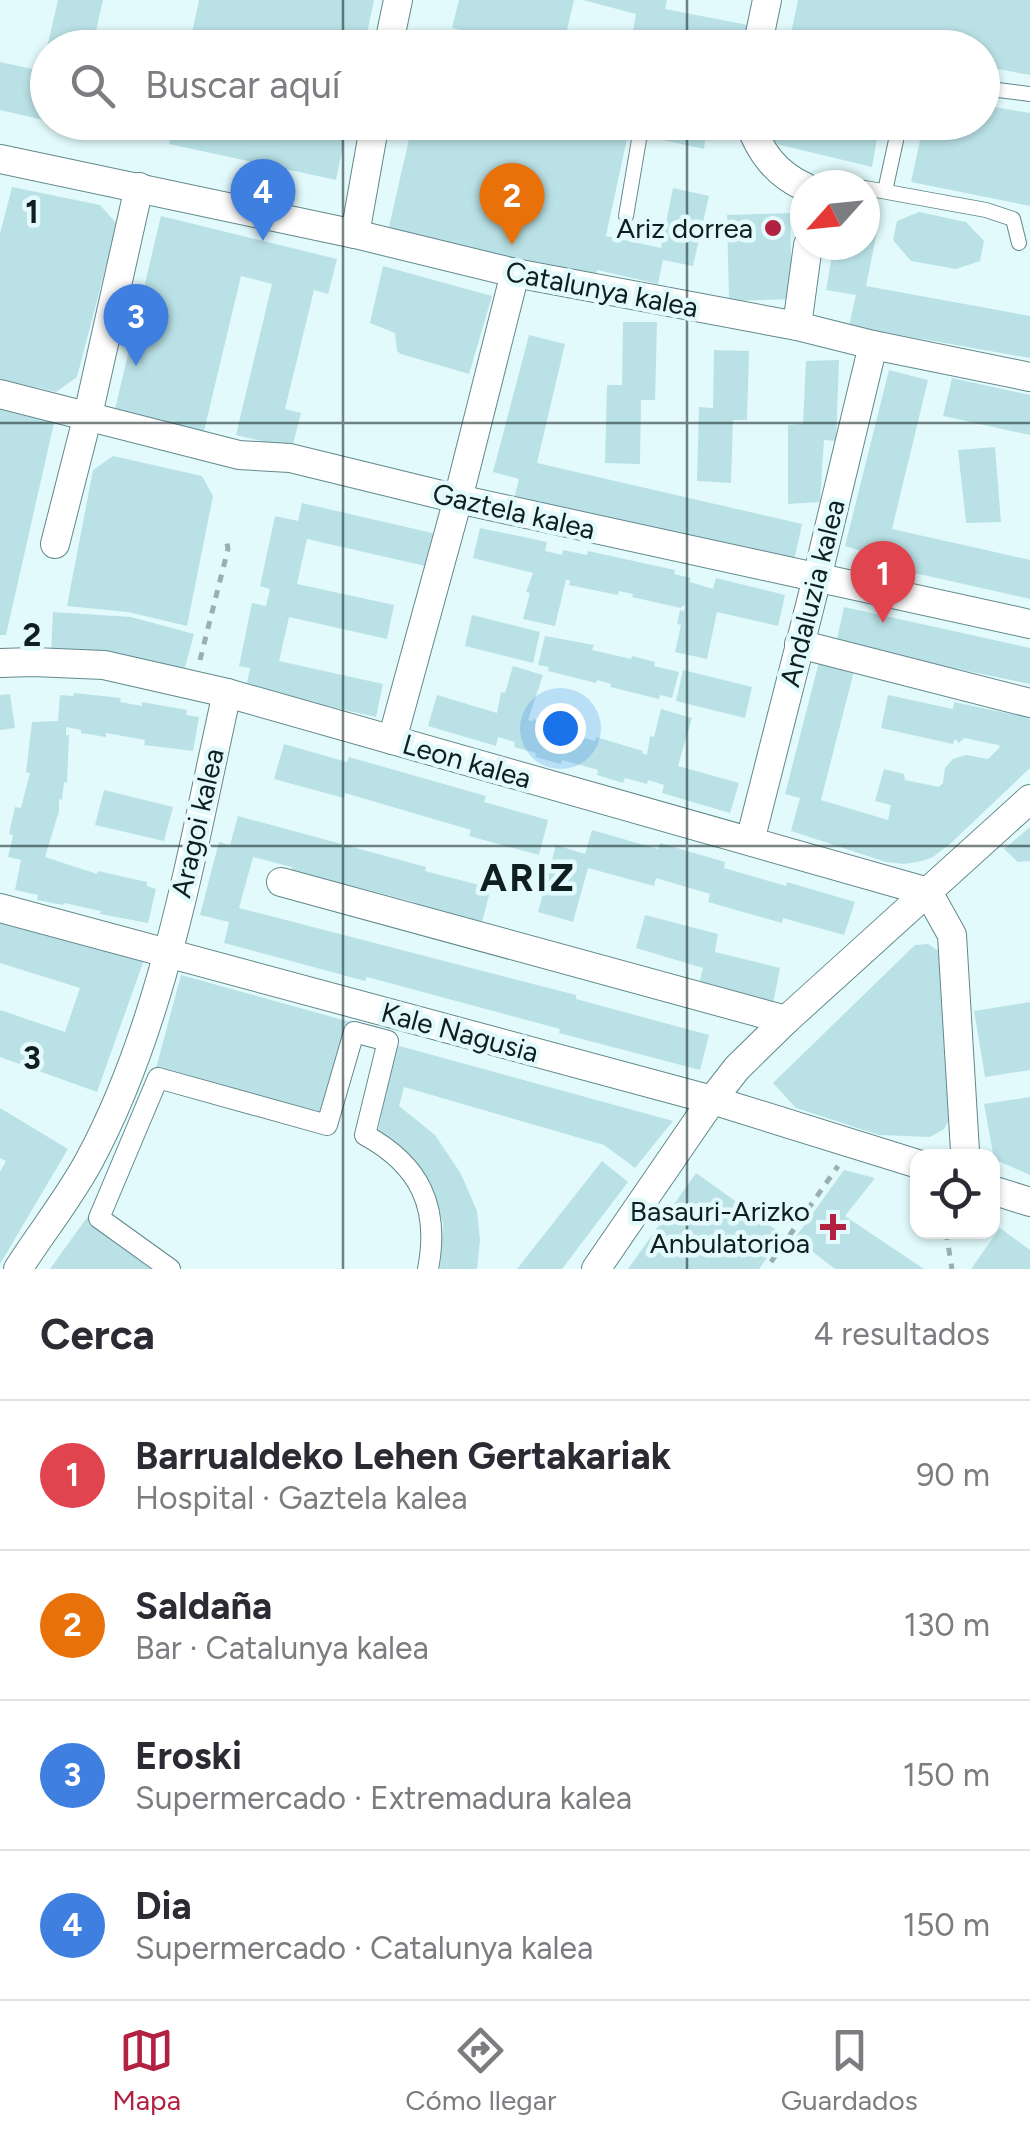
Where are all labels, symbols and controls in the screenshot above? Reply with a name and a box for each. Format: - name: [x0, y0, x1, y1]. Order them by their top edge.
- search box: [30, 30, 1000, 140]
- icon: search: [65, 58, 120, 113]
- text: Buscar aquí: [145, 62, 341, 108]
- pin: 4: [230, 158, 296, 241]
- pin: 2: [480, 162, 544, 245]
- north arrow: [790, 170, 880, 260]
- text: 1: [25, 193, 39, 231]
- place label: Ariz dorrea: [616, 211, 753, 245]
- marker: Ariz dorrea: [762, 217, 784, 239]
- street label: Catalunya kalea: [503, 254, 701, 324]
- pin: 3: [104, 284, 168, 366]
- street label: Gaztela kalea: [429, 476, 599, 546]
- street label: Andaluzia kalea: [772, 496, 852, 690]
- pin: 1: [850, 540, 916, 623]
- text: 2: [23, 616, 41, 654]
- your location: [535, 703, 586, 754]
- street label: Leon kalea: [399, 726, 535, 796]
- street label: Aragoi kalea: [163, 745, 231, 901]
- district label: ARIZ: [480, 855, 576, 901]
- street label: Kale Nagusia: [378, 995, 542, 1069]
- text: 3: [23, 1039, 41, 1077]
- map controls: [910, 1149, 1000, 1239]
- button: locate: [910, 1149, 1000, 1239]
- place label: Basauri-Arizko Anbulatorioa: [630, 1194, 810, 1260]
- marker: Basauri-Arizko Anbulatorioa: [820, 1214, 846, 1240]
- text: Cerca: [40, 1309, 155, 1360]
- text: 4 resultados: [814, 1315, 990, 1353]
- text: Barrualdeko Lehen Gertakariak: [135, 1433, 671, 1479]
- text: 1: [66, 1456, 79, 1494]
- text: 90 m: [916, 1456, 990, 1494]
- text: Hospital · Gaztela kalea: [135, 1479, 468, 1517]
- text: Saldaña: [135, 1583, 272, 1629]
- text: 2: [63, 1606, 82, 1644]
- text: 130 m: [904, 1606, 990, 1644]
- text: Bar · Catalunya kalea: [135, 1629, 429, 1667]
- text: Eroski: [135, 1733, 242, 1779]
- text: 3: [64, 1756, 81, 1794]
- text: 150 m: [903, 1756, 990, 1794]
- text: Supermercado · Extremadura kalea: [135, 1779, 632, 1817]
- text: Dia: [135, 1883, 192, 1929]
- text: 4: [62, 1906, 83, 1944]
- text: 150 m: [903, 1906, 990, 1944]
- text: Supermercado · Catalunya kalea: [135, 1929, 593, 1967]
- tab: Mapa: [112, 2023, 181, 2117]
- tab: Cómo llegar: [405, 2023, 556, 2117]
- tab: Guardados: [781, 2023, 918, 2117]

